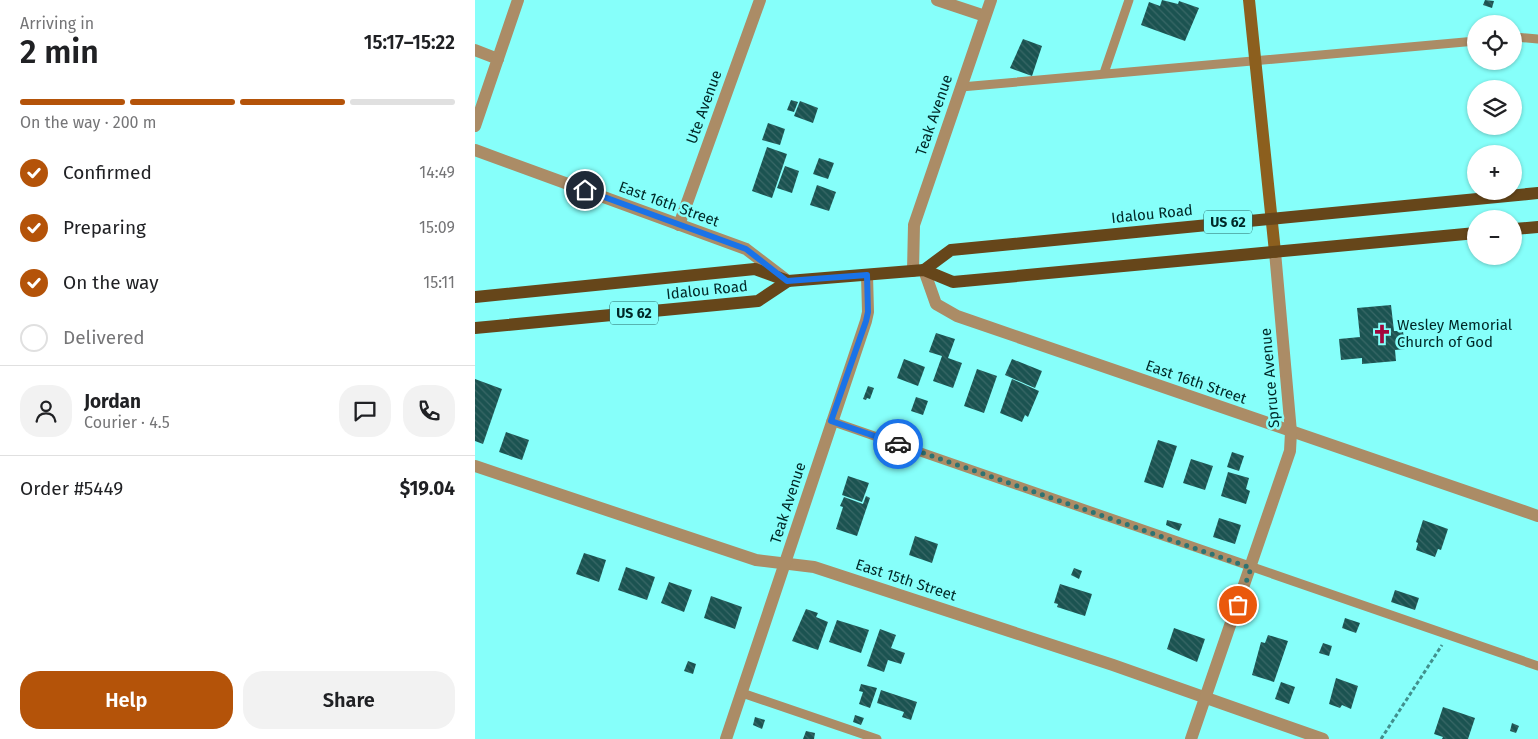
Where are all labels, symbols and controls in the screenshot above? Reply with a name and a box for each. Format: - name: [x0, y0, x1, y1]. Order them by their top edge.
- text: Arriving in: [20, 14, 94, 33]
- map controls: [1467, 15, 1522, 265]
- button: locate: [1467, 15, 1522, 70]
- text: 15:17–15:22: [364, 31, 455, 54]
- text: 2 min: [20, 33, 99, 71]
- street label: Ute Avenue: [682, 68, 726, 146]
- street label: Teak Avenue: [912, 72, 956, 158]
- button: layers: [1467, 80, 1522, 135]
- text: On the way · 200 m: [20, 113, 156, 132]
- button: +: [1467, 145, 1522, 200]
- icon: check: [20, 159, 48, 187]
- text: Confirmed: [63, 161, 152, 184]
- text: 14:49: [419, 163, 455, 182]
- pin: [564, 169, 606, 211]
- icon: home: [571, 176, 599, 204]
- street label: East 16th Street: [616, 177, 722, 231]
- street label: Idalou Road: [1110, 201, 1194, 227]
- road number: US 62: [1204, 210, 1252, 233]
- button: −: [1467, 210, 1522, 265]
- icon: check: [20, 214, 48, 242]
- text: Preparing: [63, 216, 146, 239]
- text: 15:09: [419, 218, 455, 237]
- icon: check: [20, 269, 48, 297]
- text: On the way: [63, 271, 159, 294]
- text: 15:11: [423, 273, 455, 292]
- street label: Idalou Road: [665, 277, 749, 303]
- road number: US 62: [610, 302, 658, 324]
- place label: Wesley Memorial Church of God: [1397, 316, 1513, 351]
- church icon: Wesley Memorial Church of God: [1371, 323, 1393, 345]
- text: Delivered: [63, 326, 145, 349]
- street label: Spruce Avenue: [1257, 327, 1283, 429]
- street label: East 16th Street: [1143, 356, 1249, 408]
- button: person: [20, 385, 72, 437]
- button: chat: [339, 385, 391, 437]
- button: phone: [403, 385, 455, 437]
- text: Jordan: [84, 390, 141, 413]
- text: Courier · 4.5: [84, 413, 170, 432]
- courier: [873, 419, 923, 469]
- icon: car: [884, 430, 912, 458]
- street label: Teak Avenue: [766, 460, 810, 546]
- text: Order #5449: [20, 477, 123, 500]
- text: $19.04: [400, 477, 455, 500]
- street label: East 15th Street: [853, 555, 959, 605]
- pin: [1217, 584, 1259, 626]
- icon: bag: [1224, 591, 1252, 619]
- button: Help: [20, 671, 233, 729]
- button: Share: [243, 671, 455, 729]

